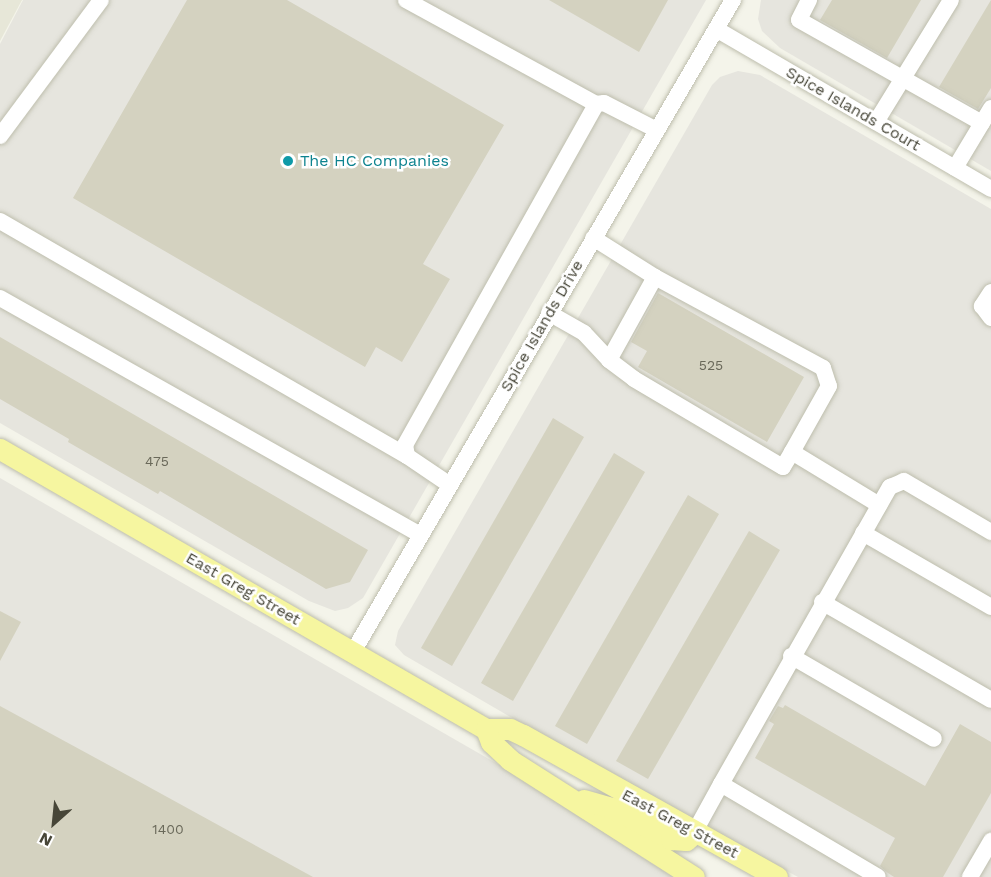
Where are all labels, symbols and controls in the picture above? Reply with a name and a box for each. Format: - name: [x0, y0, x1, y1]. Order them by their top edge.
- street label: Spice Islands Court: [782, 63, 924, 155]
- place label: The HC Companies: [300, 151, 449, 171]
- marker: The HC Companies: [281, 154, 295, 168]
- street label: Spice Islands Drive: [497, 257, 587, 395]
- house number: 525: [699, 357, 723, 373]
- house number: 475: [145, 453, 169, 469]
- street label: East Greg Street: [182, 548, 304, 630]
- street label: East Greg Street: [619, 785, 741, 863]
- north arrow: [24, 793, 84, 853]
- house number: 1400: [152, 821, 184, 837]
- text: N: [36, 828, 55, 851]

